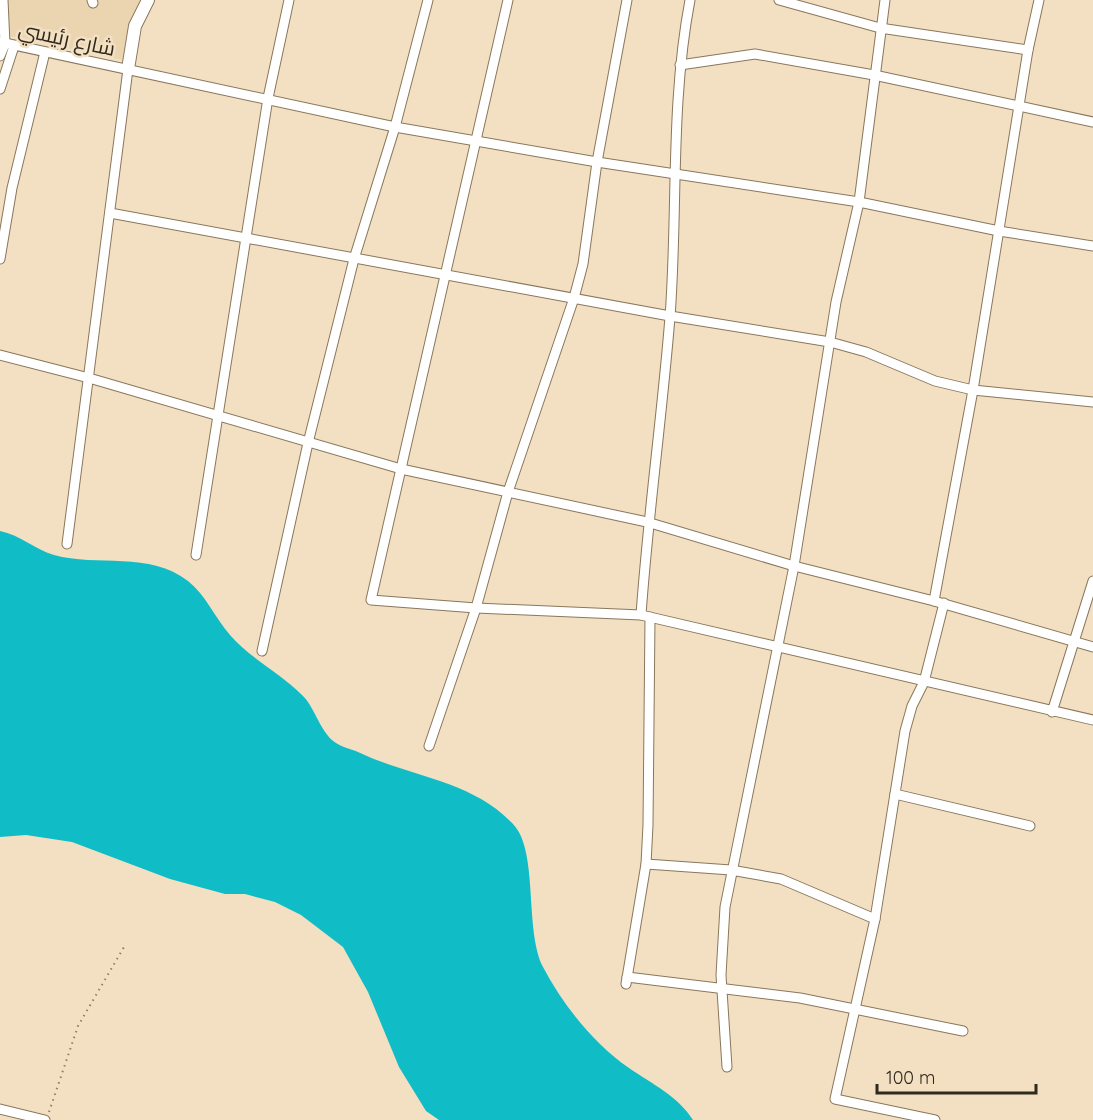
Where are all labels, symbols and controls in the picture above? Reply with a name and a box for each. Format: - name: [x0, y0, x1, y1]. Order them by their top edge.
- street label: شارع رئيسي: [16, 15, 118, 64]
- scale bar: [877, 1057, 1036, 1095]
- text: 100 m: [886, 1066, 935, 1089]

